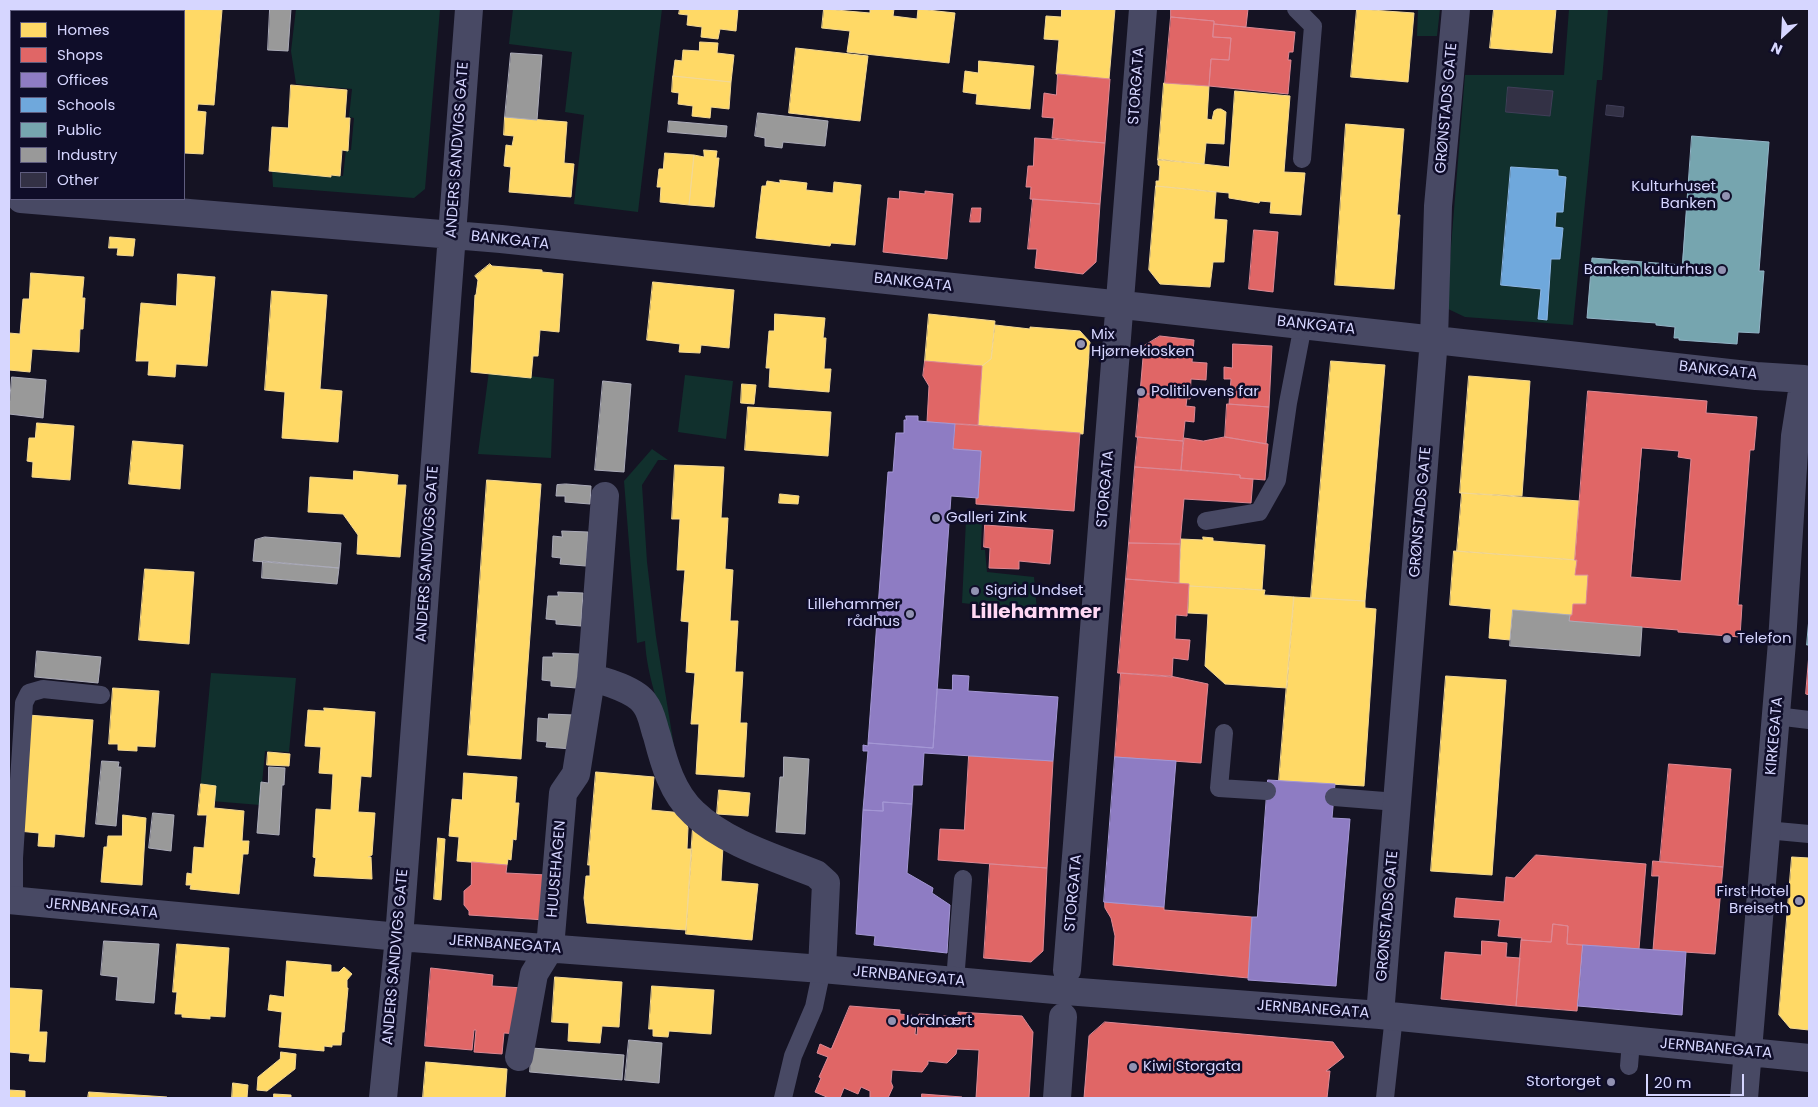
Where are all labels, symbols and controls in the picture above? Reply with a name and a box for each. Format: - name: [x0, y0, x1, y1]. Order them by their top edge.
- legend: [10, 10, 185, 200]
- north arrow: [1758, 10, 1808, 60]
- text: Homes: [57, 19, 110, 40]
- text: N: [1768, 37, 1786, 60]
- street label: GRØNSTADS GATE: [1432, 42, 1462, 174]
- text: Shops: [57, 44, 103, 65]
- street label: STORGATA: [1125, 47, 1149, 125]
- street label: ANDERS SANDVIGS GATE: [443, 61, 473, 239]
- text: Offices: [57, 69, 109, 90]
- text: Schools: [57, 94, 115, 115]
- text: Public: [57, 119, 102, 140]
- text: Industry: [57, 144, 117, 165]
- text: Other: [57, 169, 99, 190]
- place label: Kulturhuset Banken: [1631, 178, 1716, 213]
- marker: Kulturhuset Banken: [1720, 190, 1732, 202]
- street label: BANKGATA: [470, 228, 550, 254]
- place label: Banken kulturhus: [1584, 261, 1712, 279]
- marker: Banken kulturhus: [1716, 264, 1728, 276]
- street label: BANKGATA: [873, 270, 953, 296]
- street label: BANKGATA: [1276, 313, 1356, 339]
- place label: Mix Hjørnekiosken: [1091, 326, 1195, 361]
- marker: Mix Hjørnekiosken: [1075, 338, 1087, 350]
- street label: BANKGATA: [1678, 358, 1758, 384]
- place label: Politilovens far: [1151, 383, 1259, 401]
- marker: Politilovens far: [1135, 386, 1147, 398]
- street label: GRØNSTADS GATE: [1406, 446, 1436, 578]
- street label: STORGATA: [1094, 449, 1118, 529]
- street label: ANDERS SANDVIGS GATE: [413, 465, 443, 643]
- place label: Galleri Zink: [946, 509, 1027, 527]
- marker: Galleri Zink: [930, 512, 942, 524]
- place label: Sigrid Undset: [985, 582, 1084, 600]
- marker: Sigrid Undset: [969, 585, 981, 597]
- place label: Lillehammer rådhus: [808, 596, 900, 631]
- district label: Lillehammer: [971, 601, 1101, 625]
- marker: Lillehammer rådhus: [904, 608, 916, 620]
- place label: Telefon: [1737, 630, 1792, 648]
- marker: Telefon: [1721, 633, 1733, 645]
- street label: KIRKEGATA: [1763, 696, 1787, 776]
- street label: HUUSEHAGEN: [544, 820, 570, 918]
- street label: GRØNSTADS GATE: [1373, 850, 1403, 982]
- street label: STORGATA: [1062, 853, 1086, 933]
- street label: ANDERS SANDVIGS GATE: [379, 868, 413, 1046]
- place label: First Hotel Breiseth: [1716, 883, 1789, 918]
- street label: JERNBANEGATA: [45, 895, 159, 923]
- marker: First Hotel Breiseth: [1793, 895, 1805, 907]
- street label: JERNBANEGATA: [448, 932, 562, 958]
- street label: JERNBANEGATA: [852, 963, 966, 991]
- street label: JERNBANEGATA: [1256, 997, 1370, 1023]
- place label: Jordnært: [902, 1012, 972, 1030]
- marker: Jordnært: [886, 1015, 898, 1027]
- street label: JERNBANEGATA: [1659, 1035, 1773, 1063]
- place label: Kiwi Storgata: [1143, 1058, 1241, 1076]
- marker: Kiwi Storgata: [1127, 1061, 1139, 1073]
- scale bar: [1648, 1064, 1746, 1096]
- text: 20 m: [1654, 1072, 1692, 1093]
- place label: Stortorget: [1526, 1073, 1601, 1091]
- marker: Stortorget: [1605, 1076, 1617, 1088]

